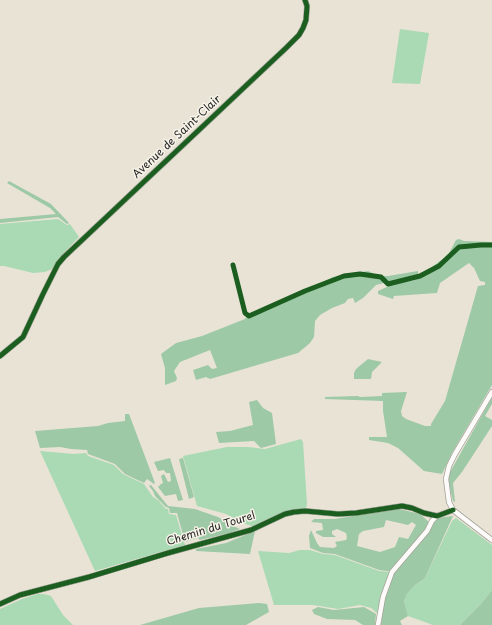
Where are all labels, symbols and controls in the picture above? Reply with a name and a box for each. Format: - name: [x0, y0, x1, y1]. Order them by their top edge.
- street label: Avenue de Saint-Clair: [130, 93, 224, 181]
- street label: Chemin du Tourel: [165, 509, 257, 549]

